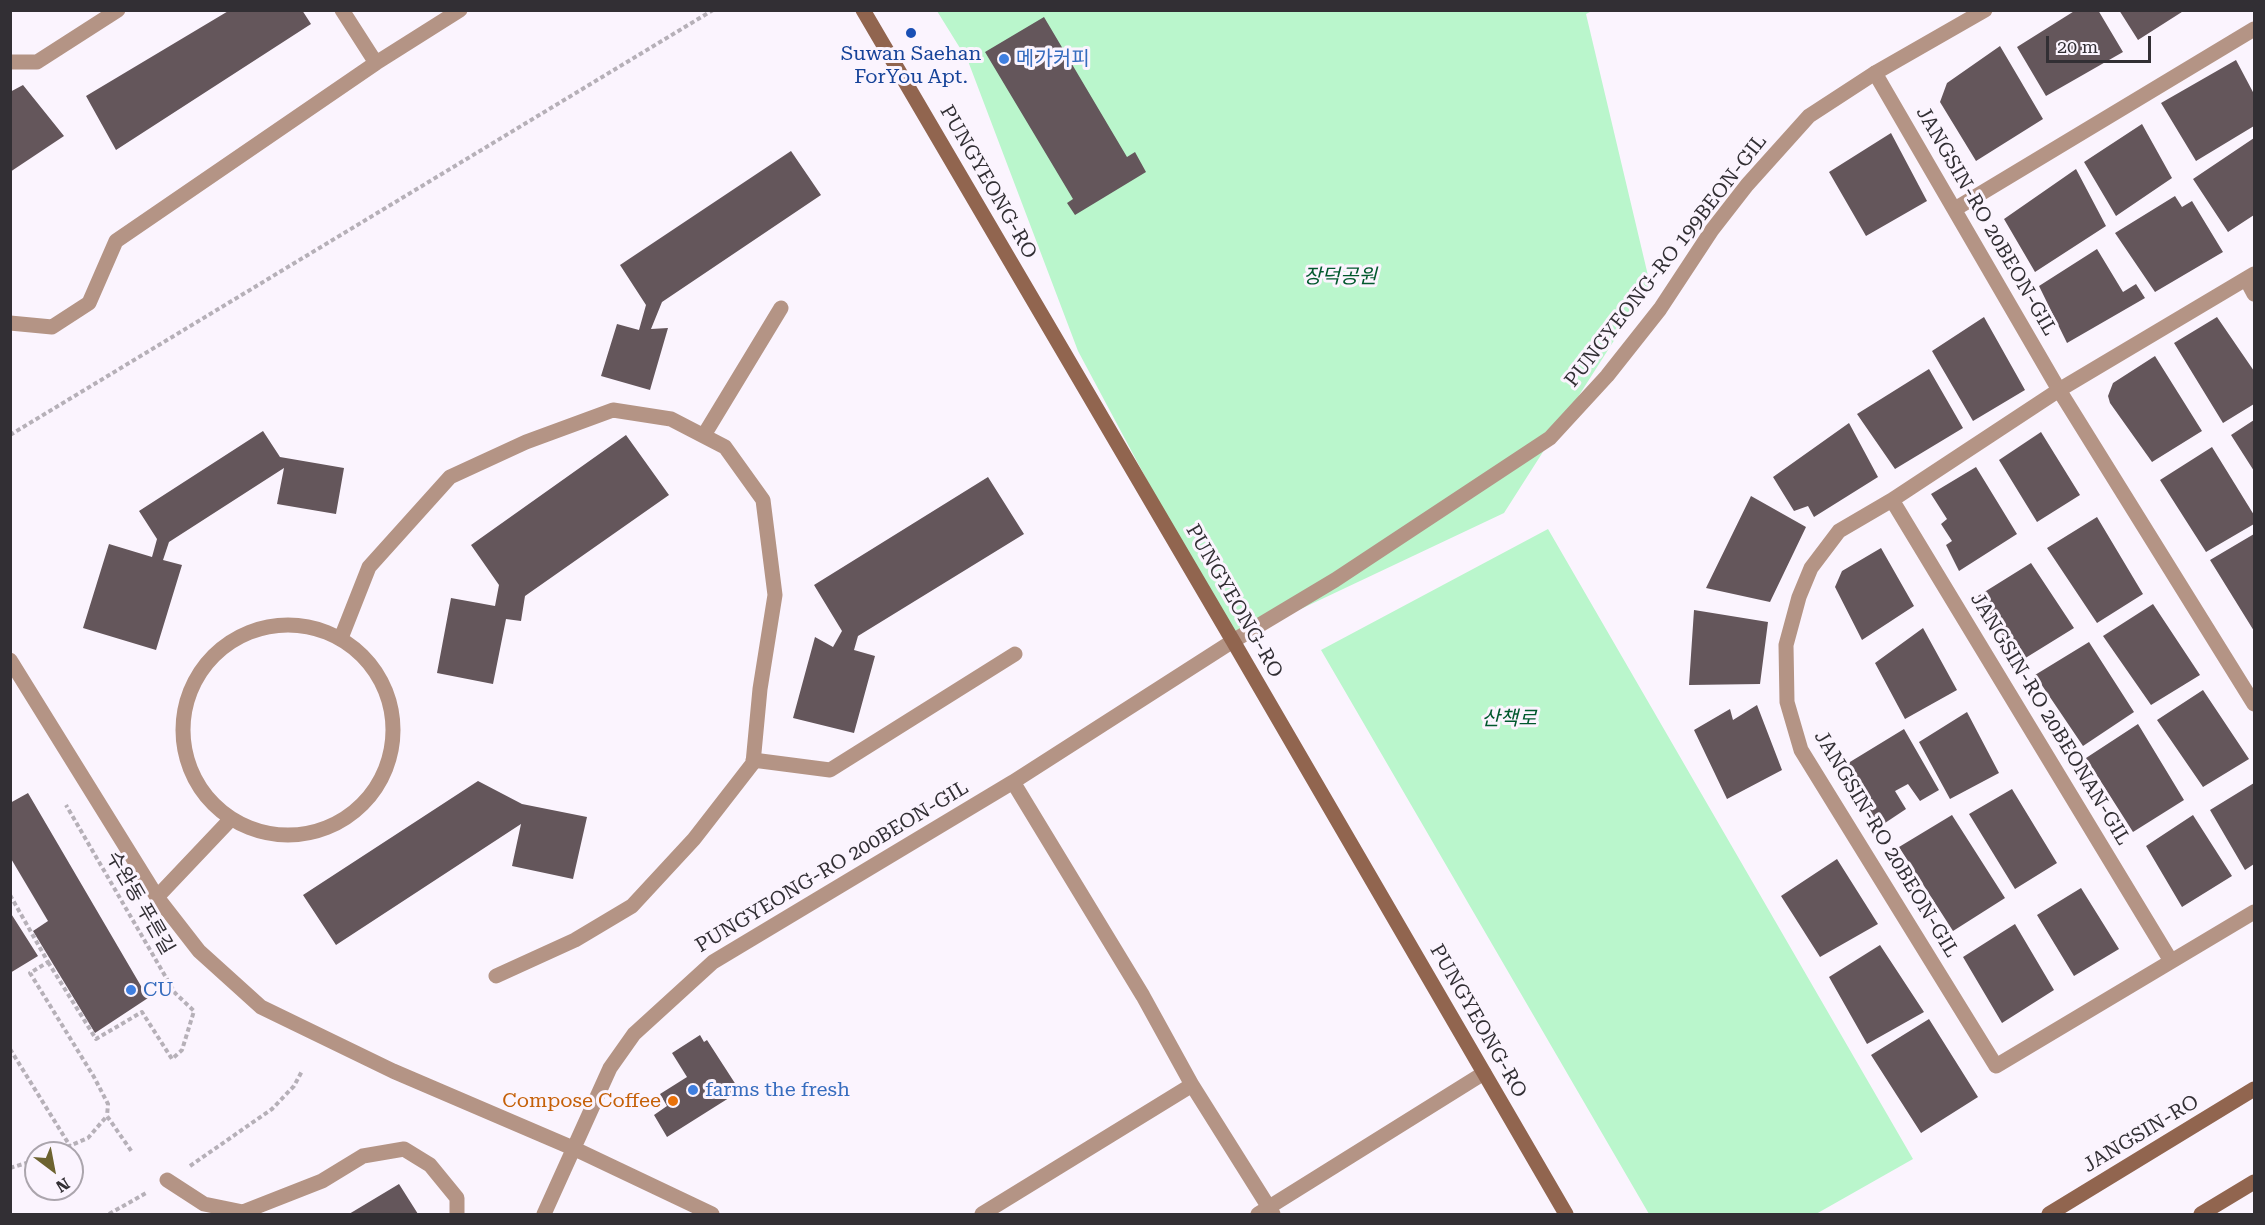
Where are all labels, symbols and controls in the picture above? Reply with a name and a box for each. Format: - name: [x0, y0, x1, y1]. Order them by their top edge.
- scale bar: [2049, 24, 2154, 62]
- marker: Suwan Saehan ForYou Apt.: [904, 26, 918, 40]
- text: 20 m: [2057, 36, 2098, 57]
- place label: Suwan Saehan ForYou Apt.: [841, 42, 981, 89]
- place label: 메가커피: [1016, 47, 1090, 71]
- marker: 메가커피: [997, 52, 1011, 66]
- street label: PUNGYEONG-RO: [934, 101, 1042, 263]
- street label: JANGSIN-RO 20BEON-GIL: [1911, 102, 2061, 340]
- street label: PUNGYEONG-RO 199BEON-GIL: [1560, 130, 1772, 392]
- park label: 장덕공원: [1303, 265, 1377, 289]
- street label: PUNGYEONG-RO: [1180, 520, 1288, 682]
- street label: JANGSIN-RO 20BEONAN-GIL: [1965, 588, 2135, 850]
- park label: 산책로: [1481, 707, 1537, 731]
- street label: JANGSIN-RO 20BEON-GIL: [1809, 726, 1963, 962]
- street label: PUNGYEONG-RO 200BEON-GIL: [691, 776, 973, 958]
- street label: 수완동 푸른길: [101, 847, 179, 959]
- street label: PUNGYEONG-RO: [1424, 940, 1532, 1102]
- place label: CU: [143, 978, 173, 1002]
- marker: CU: [124, 983, 138, 997]
- place label: farms the fresh: [705, 1078, 850, 1102]
- marker: farms the fresh: [686, 1083, 700, 1097]
- place label: Compose Coffee: [502, 1089, 661, 1113]
- street label: JANGSIN-RO: [2079, 1090, 2203, 1178]
- marker: Compose Coffee: [666, 1094, 680, 1108]
- north arrow: [24, 1141, 84, 1201]
- text: N: [52, 1174, 73, 1196]

